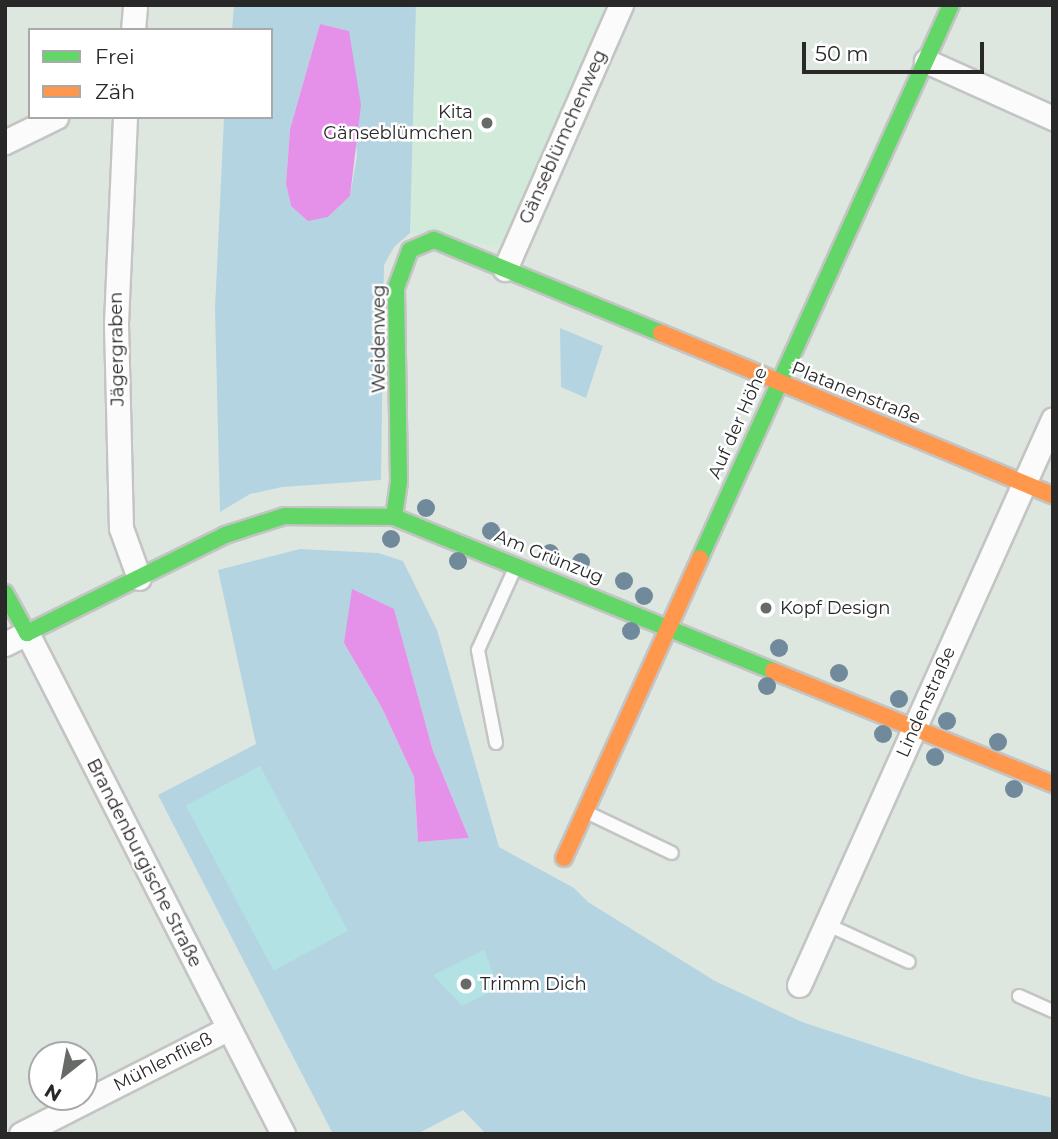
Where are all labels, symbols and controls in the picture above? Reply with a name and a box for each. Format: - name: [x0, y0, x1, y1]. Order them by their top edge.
- legend: [28, 28, 273, 119]
- scale bar: [806, 28, 988, 72]
- text: 50 m: [815, 41, 869, 66]
- text: Frei: [95, 44, 135, 69]
- street label: Gänseblümchenweg: [515, 47, 611, 227]
- text: Zäh: [95, 79, 135, 104]
- place label: Kita Gänseblümchen: [323, 102, 473, 144]
- marker: Kita Gänseblümchen: [479, 115, 495, 131]
- street label: Weidenweg: [368, 285, 390, 393]
- street label: Jägergraben: [105, 292, 129, 406]
- street label: Platanenstraße: [788, 357, 924, 429]
- street label: Auf der Höhe: [704, 364, 772, 482]
- street label: Am Grünzug: [491, 525, 607, 589]
- place label: Kopf Design: [780, 597, 891, 619]
- marker: Kopf Design: [758, 600, 774, 616]
- street label: Lindenstraße: [892, 643, 960, 761]
- street label: Brandenburgische Straße: [82, 755, 206, 971]
- place label: Trimm Dich: [480, 973, 587, 995]
- marker: Trimm Dich: [458, 976, 474, 992]
- street label: Mühlenfließ: [110, 1028, 216, 1096]
- north arrow: [28, 1041, 98, 1111]
- text: N: [40, 1079, 65, 1107]

